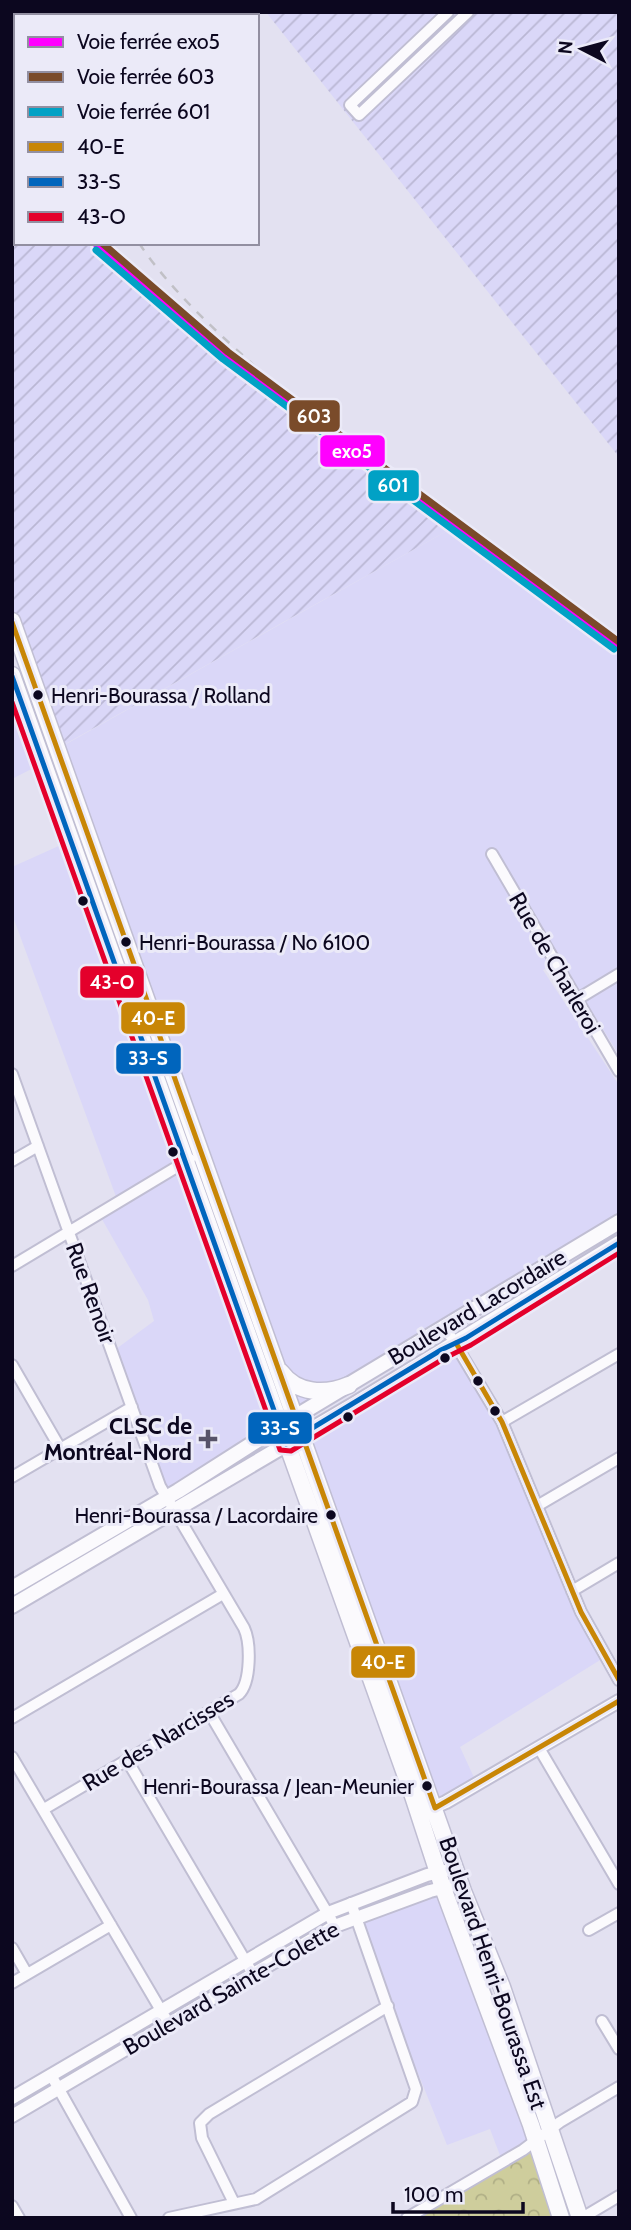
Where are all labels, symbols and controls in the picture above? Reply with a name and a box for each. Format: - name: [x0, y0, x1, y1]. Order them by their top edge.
- legend: [14, 14, 259, 245]
- north arrow: [547, 14, 617, 84]
- text: Voie ferrée exo5: [77, 29, 220, 54]
- text: N: [553, 39, 578, 55]
- text: Voie ferrée 603: [77, 64, 215, 89]
- text: Voie ferrée 601: [77, 99, 210, 124]
- text: 40-E: [77, 134, 124, 159]
- text: 33-S: [77, 169, 121, 194]
- text: 43-O: [77, 204, 126, 229]
- line badge: 603: [288, 399, 341, 433]
- text: 603: [297, 405, 331, 428]
- line badge: exo5: [319, 434, 386, 468]
- text: exo5: [332, 440, 372, 463]
- line badge: 601: [367, 469, 420, 502]
- text: 601: [377, 474, 409, 497]
- place label: Henri-Bourassa / Rolland: [51, 683, 271, 708]
- marker: Henri-Bourassa / Rolland: [31, 688, 45, 702]
- street label: Rue de Charleroi: [503, 887, 607, 1039]
- unlabelled marker: [76, 894, 90, 908]
- place label: Henri-Bourassa / No 6100: [139, 930, 370, 955]
- marker: Henri-Bourassa / No 6100: [119, 935, 133, 949]
- line badge: 43-O: [79, 965, 145, 999]
- text: 43-O: [90, 971, 134, 994]
- line badge: 40-E: [120, 1001, 186, 1035]
- text: 40-E: [131, 1007, 175, 1030]
- line badge: 33-S: [115, 1042, 182, 1075]
- text: 33-S: [128, 1047, 168, 1070]
- unlabelled marker: [166, 1145, 180, 1159]
- street label: Rue Renoir: [60, 1239, 122, 1348]
- street label: Boulevard Lacordaire: [383, 1243, 571, 1371]
- unlabelled marker: [438, 1351, 452, 1365]
- unlabelled marker: [471, 1374, 485, 1388]
- unlabelled marker: [488, 1404, 502, 1418]
- unlabelled marker: [341, 1410, 355, 1424]
- line badge: 33-S: [247, 1411, 313, 1445]
- place label: CLSC de Montréal-Nord: [44, 1412, 192, 1466]
- text: 33-S: [260, 1417, 300, 1440]
- marker: CLSC de Montréal-Nord: [198, 1429, 218, 1449]
- place label: Henri-Bourassa / Lacordaire: [74, 1503, 318, 1528]
- marker: Henri-Bourassa / Lacordaire: [324, 1508, 338, 1522]
- line badge: 40-E: [350, 1645, 416, 1679]
- text: 40-E: [361, 1651, 405, 1674]
- street label: Rue des Narcisses: [77, 1685, 239, 1797]
- place label: Henri-Bourassa / Jean-Meunier: [143, 1774, 414, 1799]
- marker: Henri-Bourassa / Jean-Meunier: [420, 1779, 434, 1793]
- street label: Boulevard Henri-Bourassa Est: [433, 1833, 553, 2113]
- street label: Boulevard Sainte-Colette: [118, 1915, 344, 2061]
- scale bar: [393, 2170, 522, 2214]
- text: 100 m: [404, 2182, 463, 2207]

